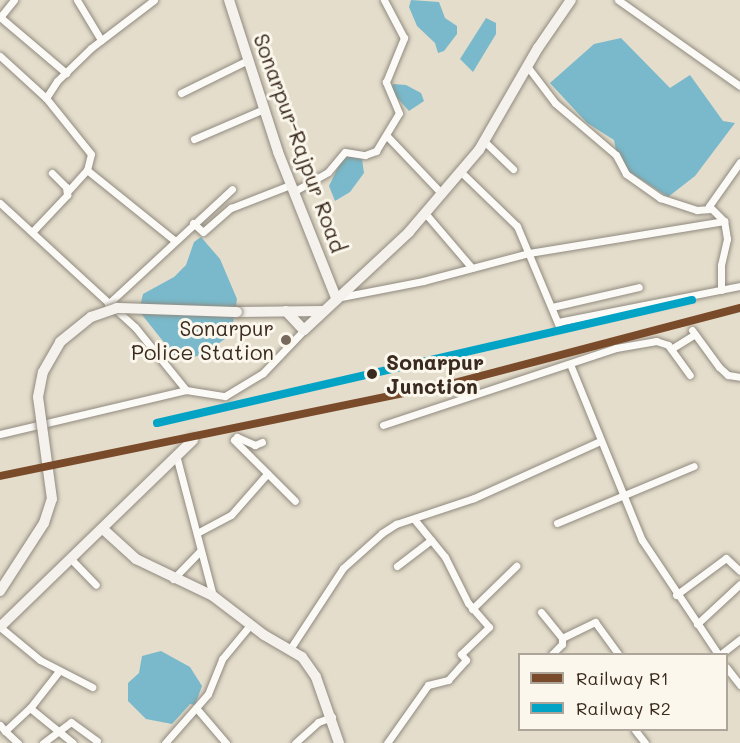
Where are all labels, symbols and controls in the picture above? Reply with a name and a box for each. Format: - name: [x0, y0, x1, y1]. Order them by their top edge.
- street label: Sonarpur-Rajpur Road: [249, 30, 351, 256]
- place label: Sonarpur Police Station: [131, 315, 274, 365]
- marker: Sonarpur Police Station: [279, 333, 293, 347]
- place label: Sonarpur Junction: [386, 349, 484, 399]
- marker: Sonarpur Junction: [363, 365, 381, 383]
- legend: [518, 653, 728, 731]
- text: Railway R1: [576, 666, 669, 690]
- text: Railway R2: [576, 696, 671, 720]

